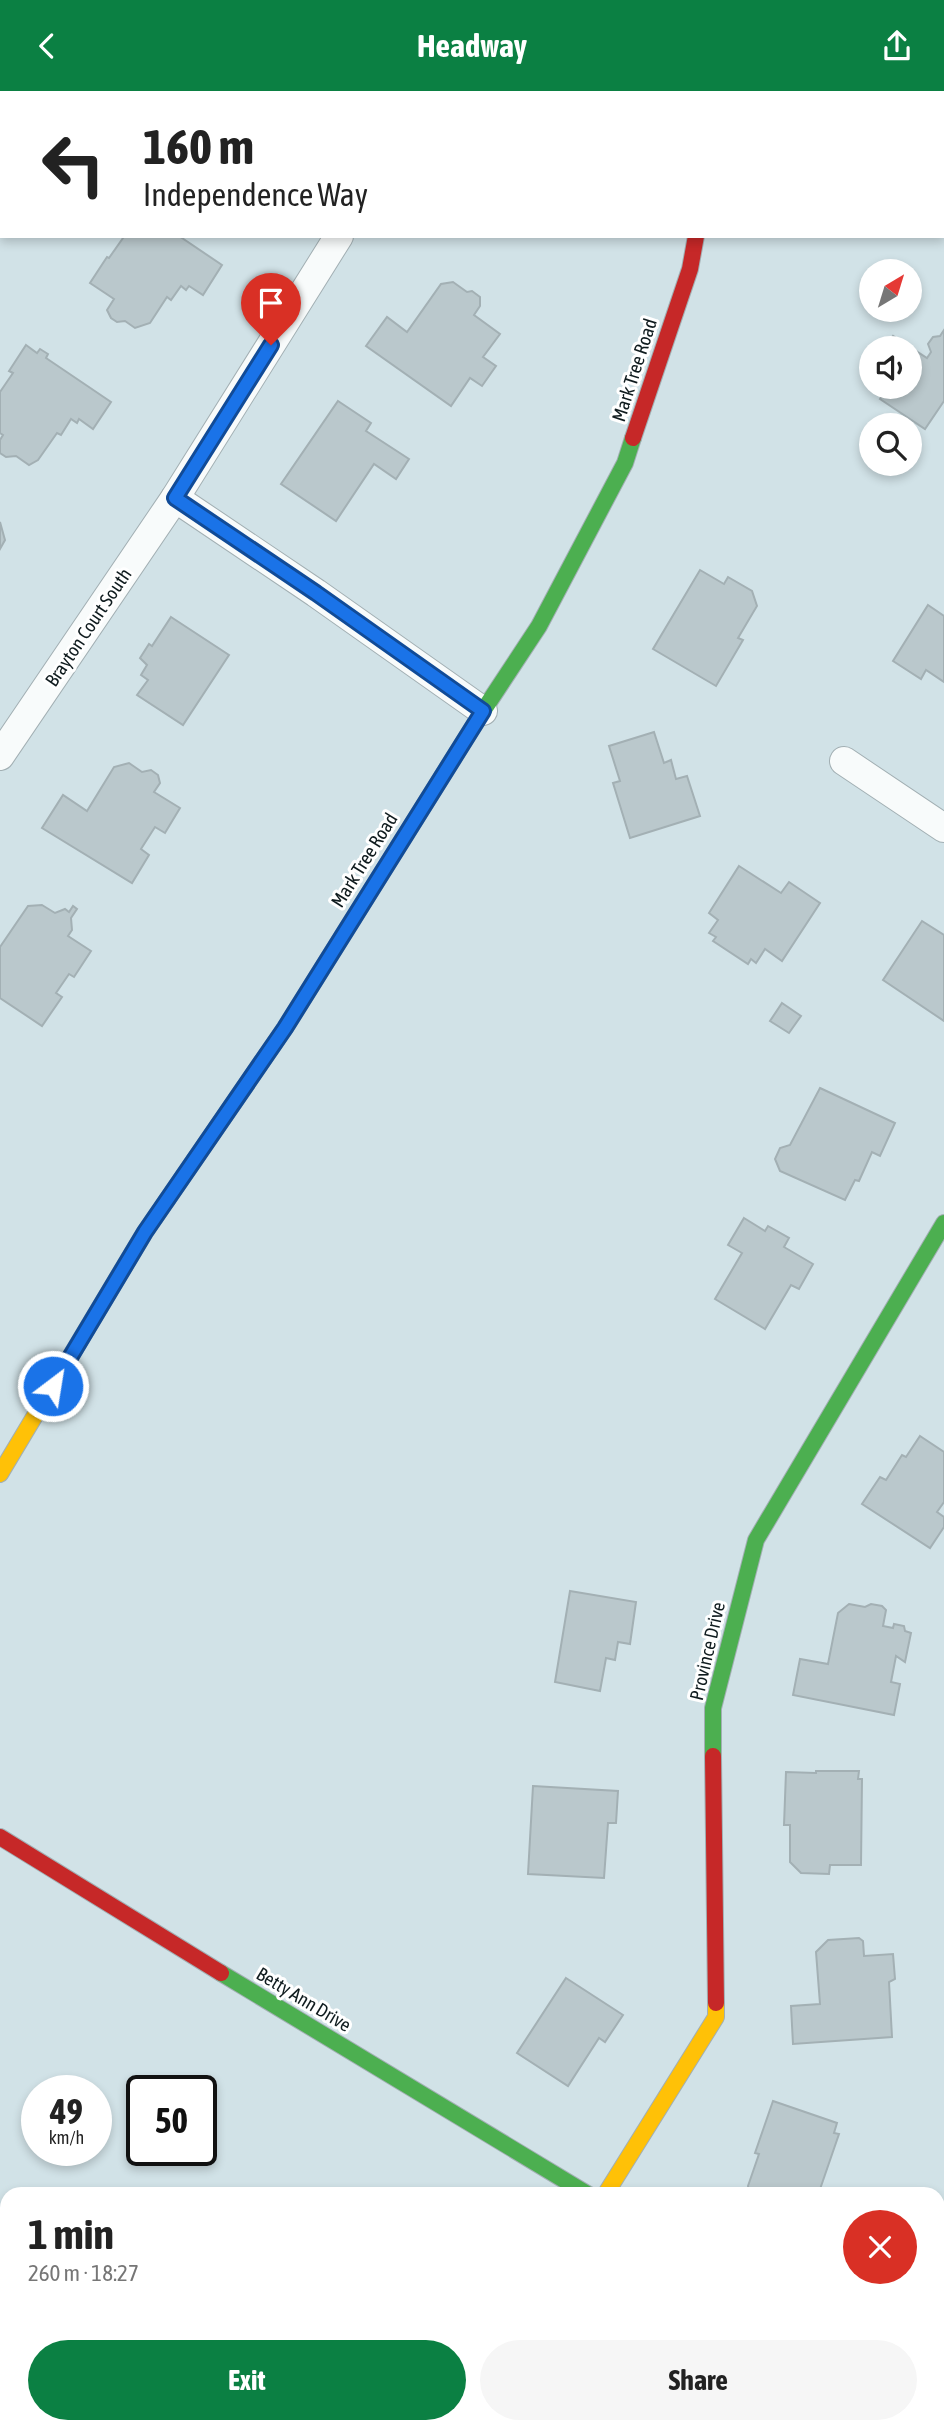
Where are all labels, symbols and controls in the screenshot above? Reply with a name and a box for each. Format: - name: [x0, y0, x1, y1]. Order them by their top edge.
- icon: back: [28, 27, 66, 65]
- text: Headway: [417, 27, 527, 64]
- icon: share: [878, 27, 916, 65]
- text: 160 m: [143, 118, 254, 174]
- icon: left: [28, 119, 119, 210]
- text: Independence Way: [143, 176, 368, 213]
- north arrow: [859, 259, 922, 322]
- map controls: [859, 259, 922, 476]
- pin: [241, 273, 301, 345]
- icon: arrive: [252, 284, 290, 322]
- street label: Mark Tree Road: [607, 316, 661, 424]
- button: sound: [859, 336, 922, 399]
- button: search: [859, 413, 922, 476]
- street label: Brayton Court South: [40, 564, 136, 690]
- street label: Mark Tree Road: [326, 809, 402, 911]
- position arrow: [16, 1349, 90, 1423]
- street label: Province Drive: [685, 1600, 729, 1702]
- street label: Betty Ann Drive: [253, 1962, 355, 2036]
- speed limit sign: 50: [126, 2075, 217, 2166]
- text: 49: [50, 2091, 83, 2131]
- text: km/h: [49, 2127, 84, 2148]
- text: 1 min: [28, 2210, 114, 2258]
- button: close: [843, 2210, 917, 2284]
- text: 260 m · 18:27: [28, 2260, 139, 2286]
- button: Exit: [28, 2340, 466, 2420]
- button: Share: [480, 2340, 917, 2420]

